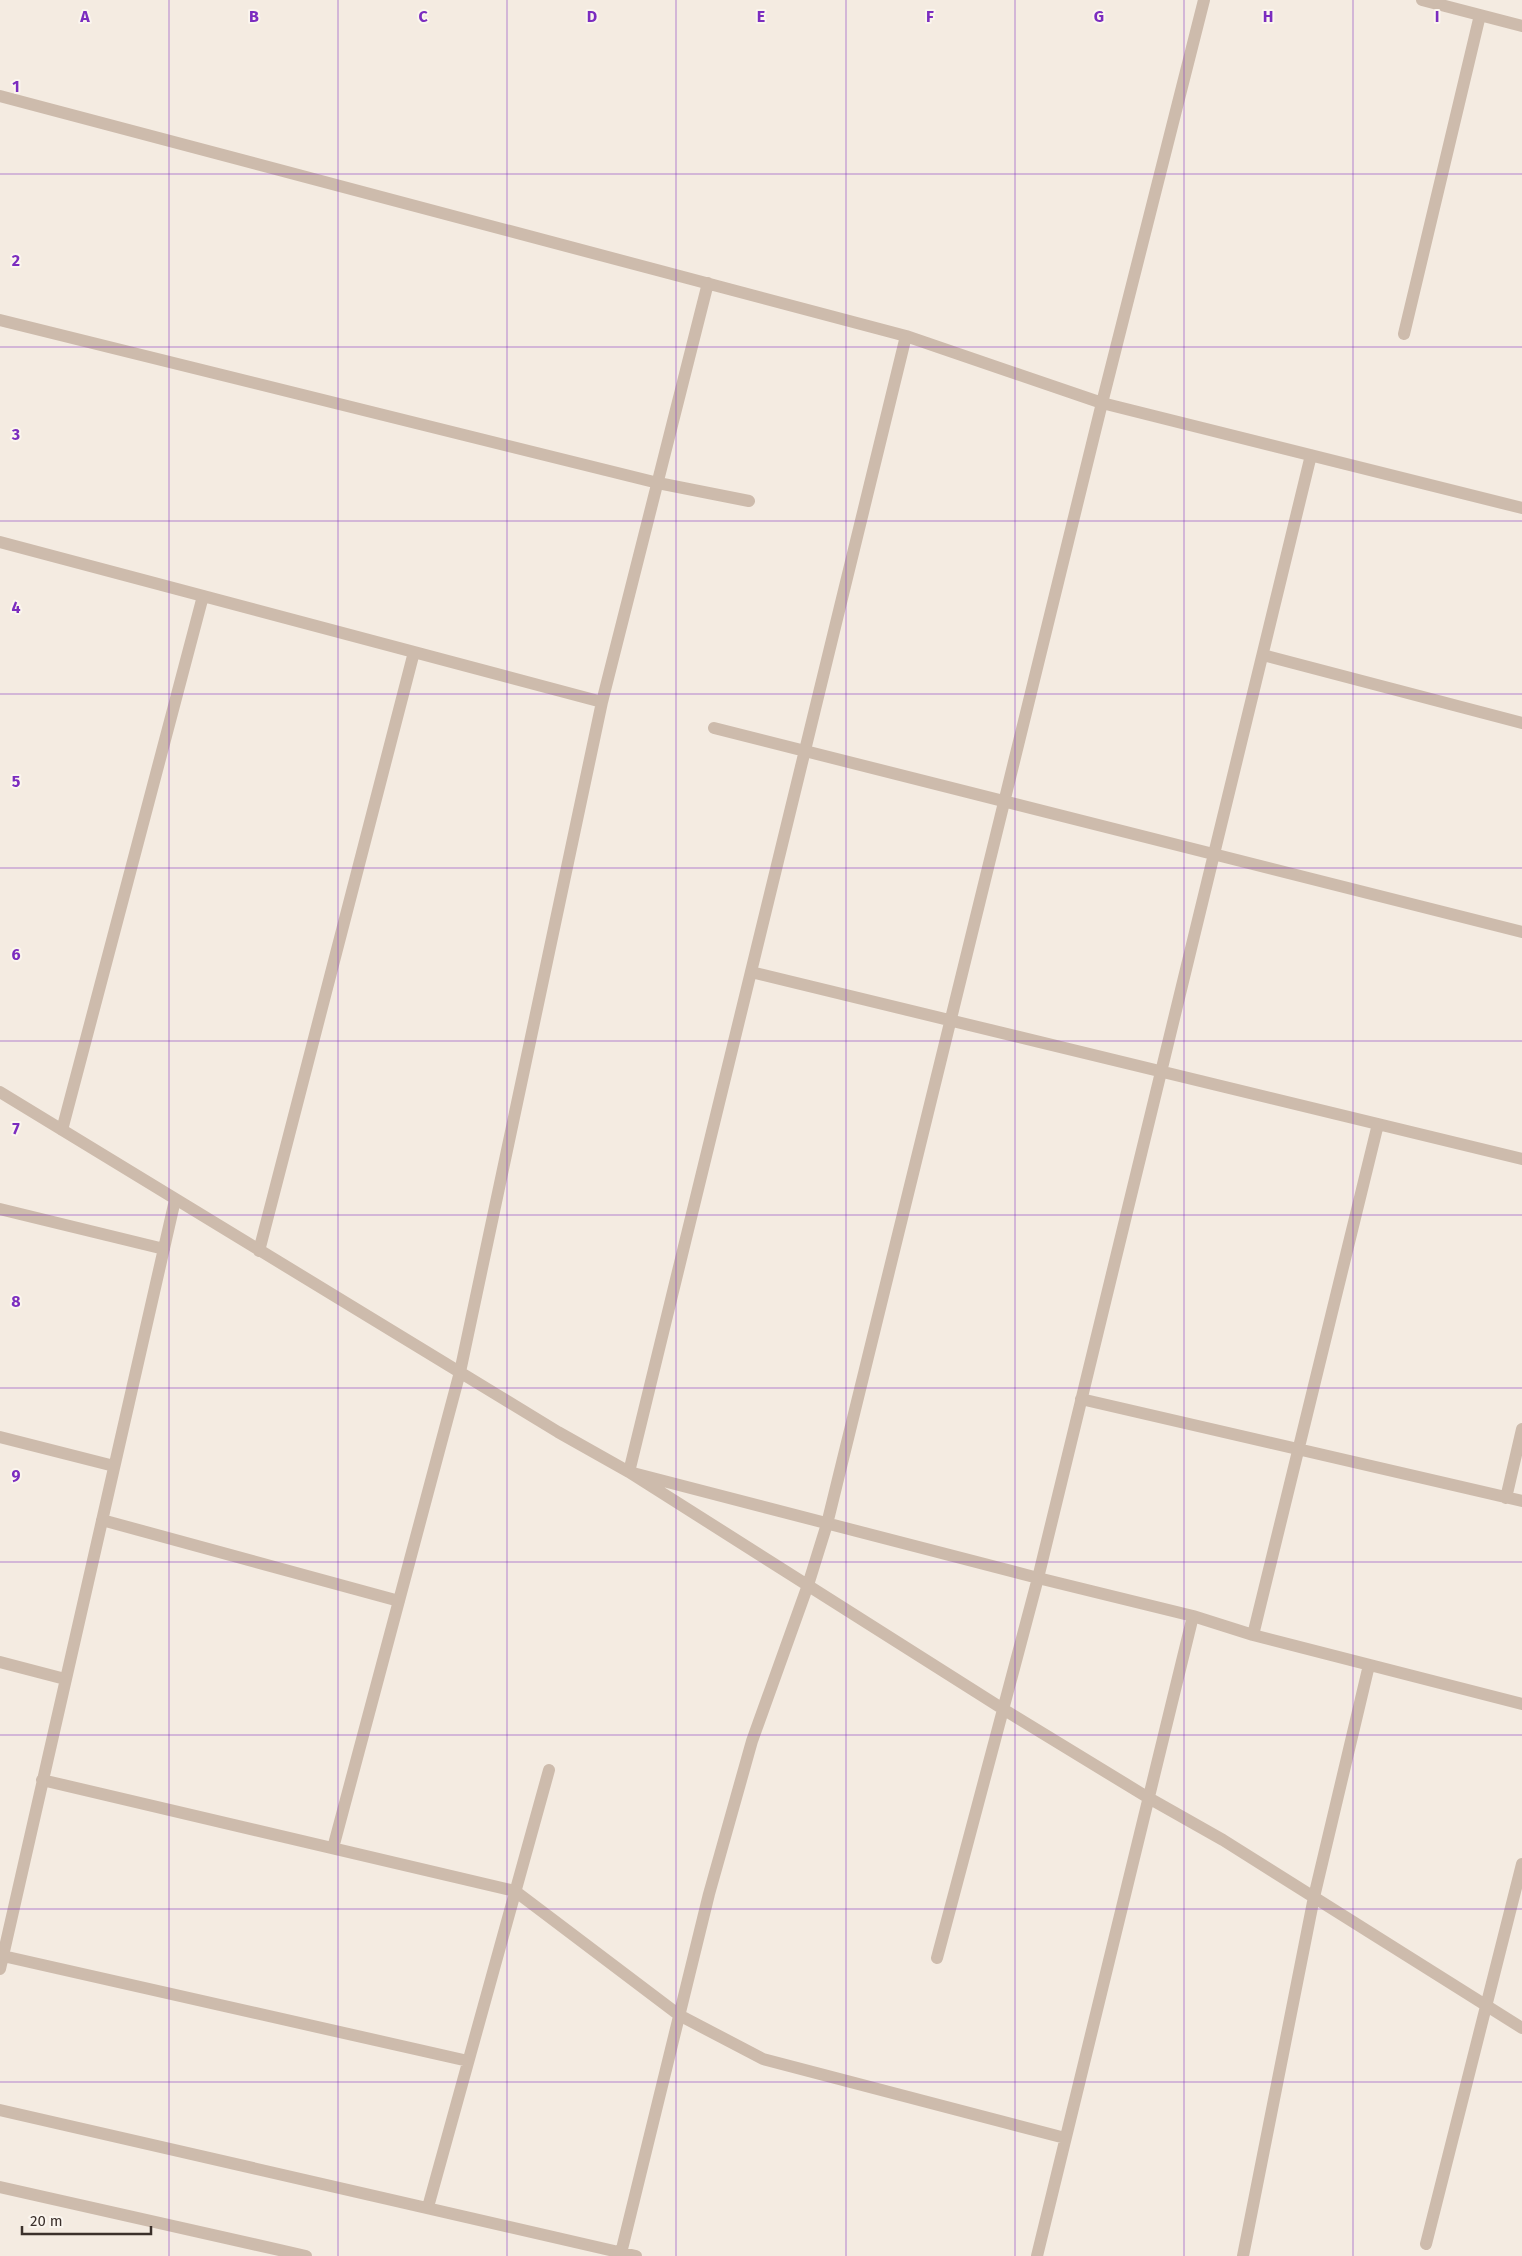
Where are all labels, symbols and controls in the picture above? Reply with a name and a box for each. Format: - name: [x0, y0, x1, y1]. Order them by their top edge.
- text: A: [79, 7, 90, 26]
- text: B: [249, 7, 259, 26]
- text: C: [418, 7, 428, 26]
- text: D: [587, 7, 597, 26]
- text: E: [757, 7, 765, 26]
- text: F: [926, 7, 934, 26]
- text: G: [1094, 7, 1104, 26]
- text: H: [1263, 7, 1273, 26]
- text: I: [1435, 7, 1439, 26]
- text: 1: [12, 77, 20, 96]
- text: 2: [12, 251, 20, 270]
- text: 3: [11, 425, 20, 444]
- text: 4: [11, 598, 21, 617]
- text: 5: [12, 772, 21, 791]
- text: 6: [11, 945, 21, 964]
- text: 7: [12, 1119, 20, 1138]
- text: 8: [11, 1292, 21, 1311]
- text: 9: [12, 1466, 21, 1485]
- scale bar: [22, 2204, 151, 2236]
- text: 20 m: [30, 2212, 63, 2230]

